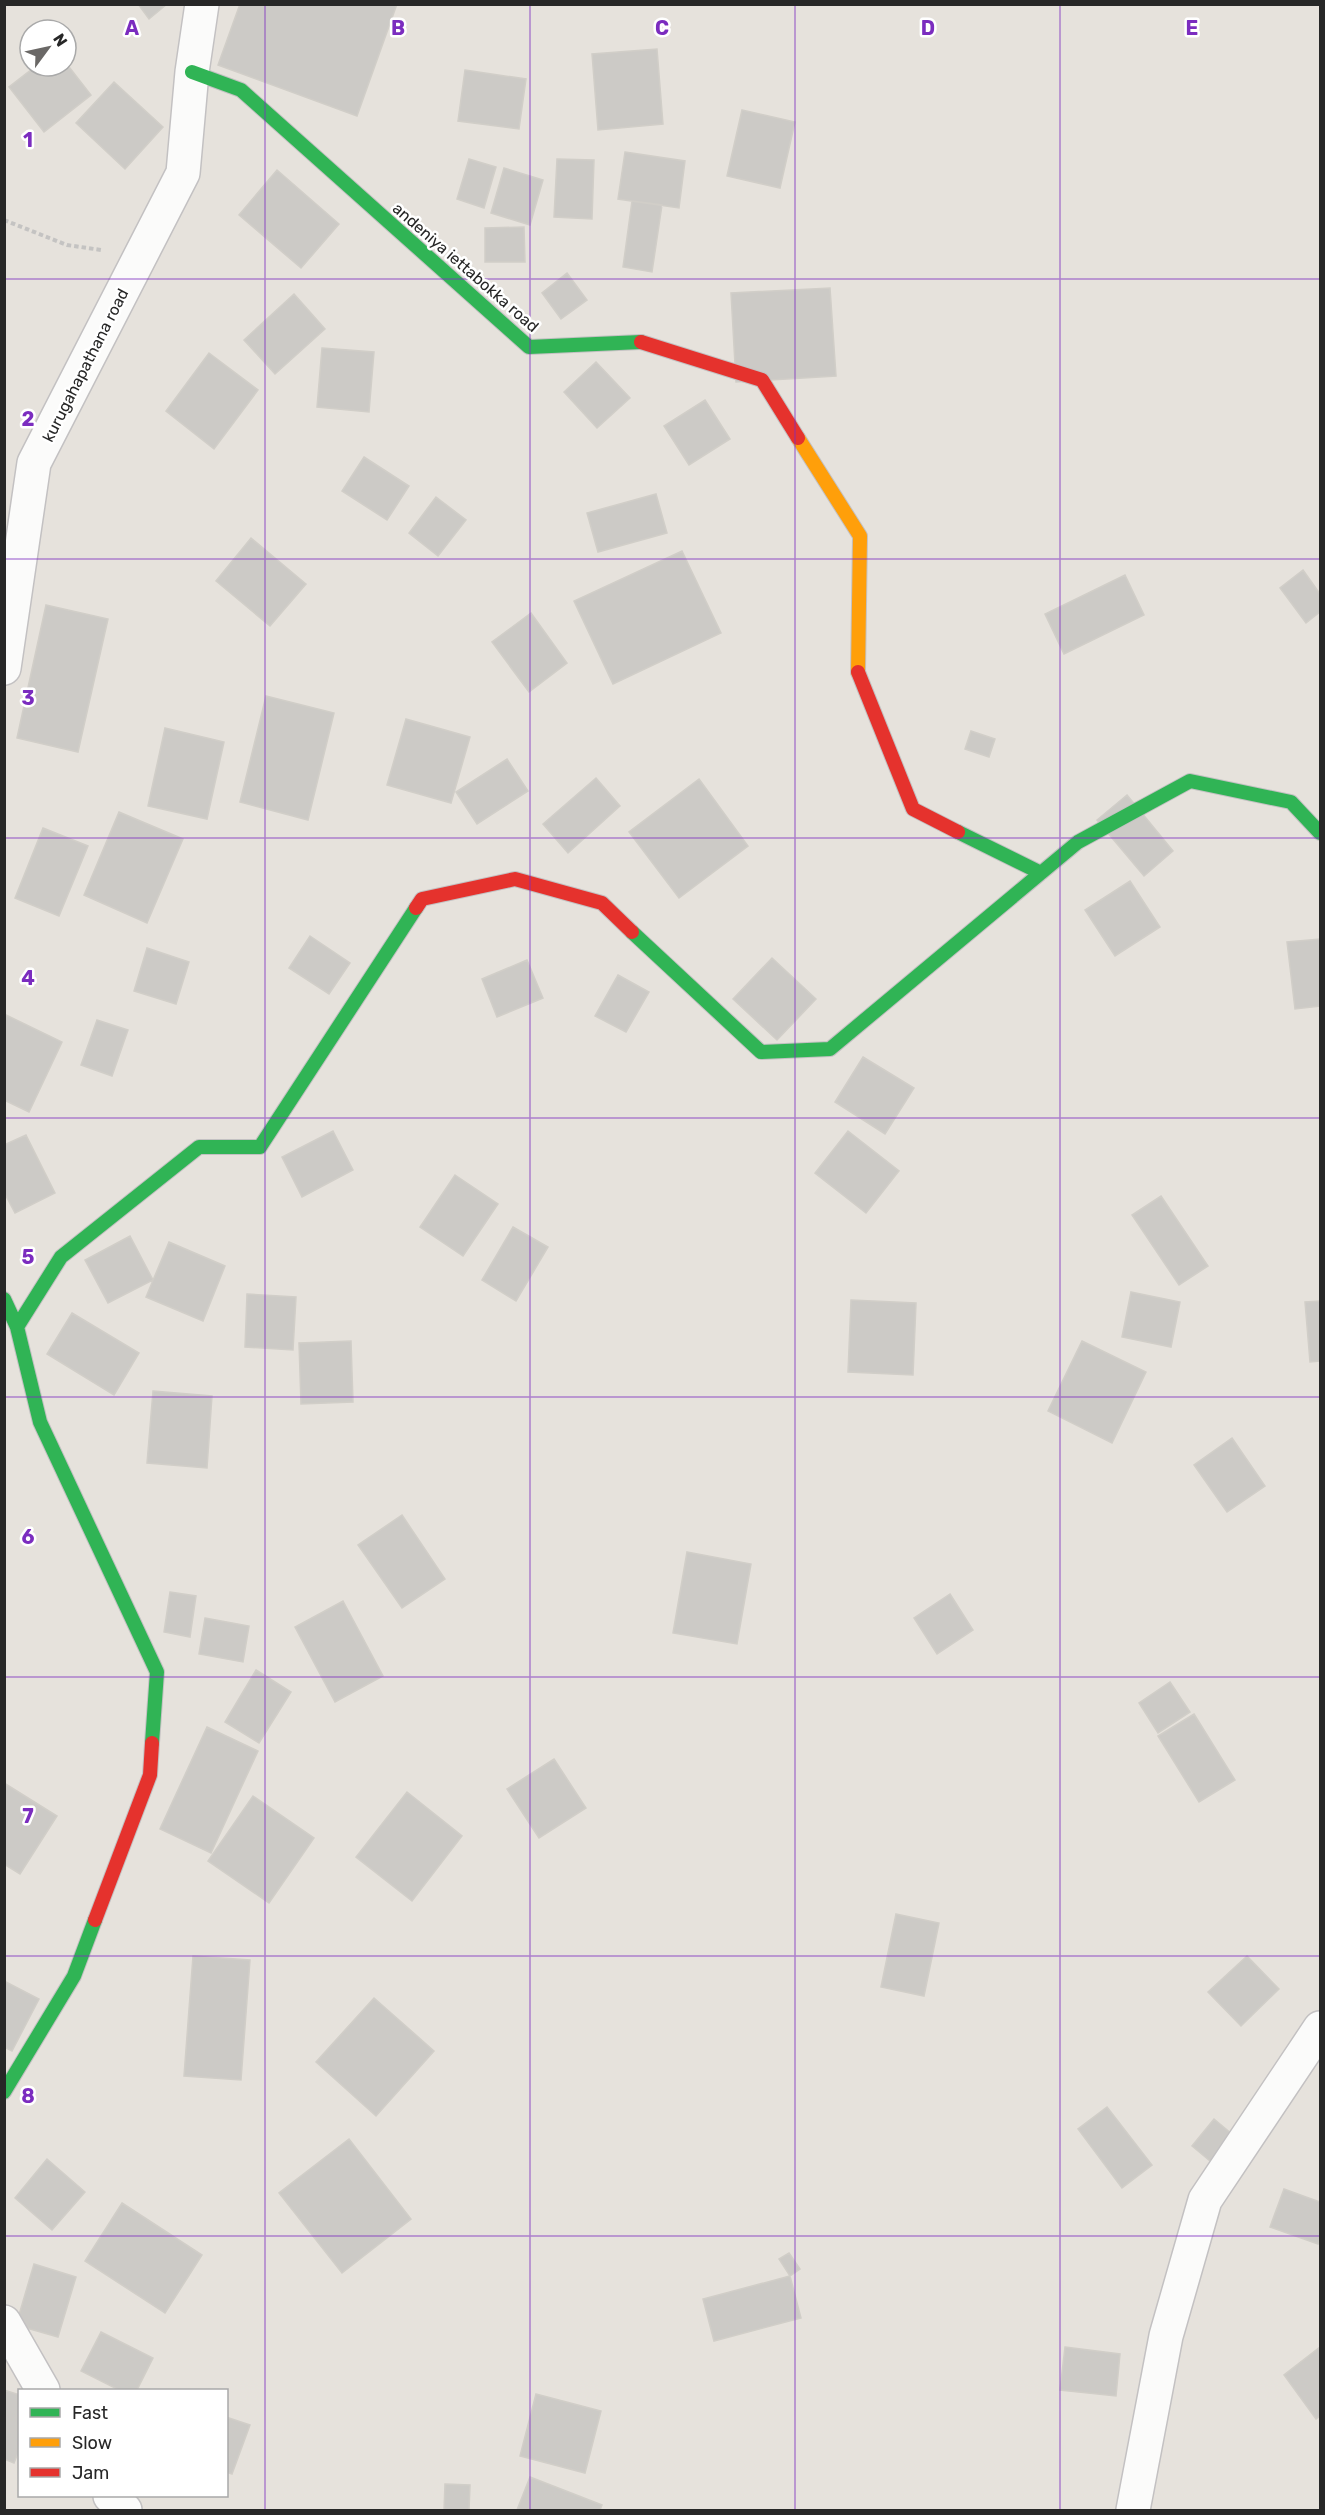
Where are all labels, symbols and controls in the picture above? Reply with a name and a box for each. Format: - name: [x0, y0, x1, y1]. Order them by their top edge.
- text: A: [125, 16, 140, 40]
- text: B: [391, 16, 405, 40]
- text: C: [655, 16, 669, 40]
- text: D: [921, 16, 935, 40]
- text: E: [1186, 16, 1198, 40]
- north arrow: [18, 18, 78, 78]
- text: N: [49, 30, 71, 50]
- text: 1: [23, 128, 33, 152]
- street label: andeniya iettabokka road: [389, 199, 543, 336]
- street label: kurugahapathana road: [38, 285, 132, 445]
- text: 2: [22, 407, 35, 431]
- text: 3: [21, 686, 35, 710]
- text: 4: [21, 966, 35, 990]
- text: 5: [22, 1245, 35, 1269]
- text: 6: [21, 1525, 35, 1549]
- text: 7: [22, 1804, 34, 1828]
- text: 8: [21, 2084, 35, 2108]
- legend: [18, 2389, 228, 2497]
- text: Fast: [72, 2402, 108, 2424]
- text: Slow: [72, 2432, 112, 2454]
- text: Jam: [72, 2462, 109, 2484]

